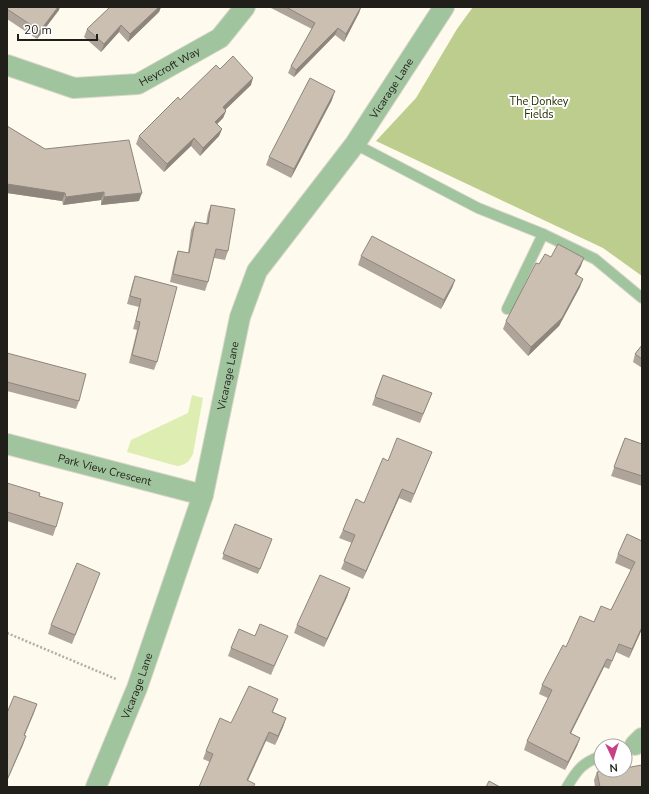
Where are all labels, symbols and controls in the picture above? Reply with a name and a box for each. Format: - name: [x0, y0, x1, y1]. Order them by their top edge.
- scale bar: [18, 16, 97, 42]
- text: 20 m: [24, 22, 52, 38]
- street label: Heycroft Way: [136, 43, 203, 89]
- street label: Vicarage Lane: [365, 55, 417, 122]
- park label: The Donkey Fields: [510, 94, 569, 122]
- street label: Vicarage Lane: [213, 340, 242, 412]
- street label: Park View Crescent: [56, 450, 153, 489]
- street label: Vicarage Lane: [117, 651, 156, 722]
- north arrow: [593, 738, 633, 778]
- text: N: [609, 760, 618, 775]

